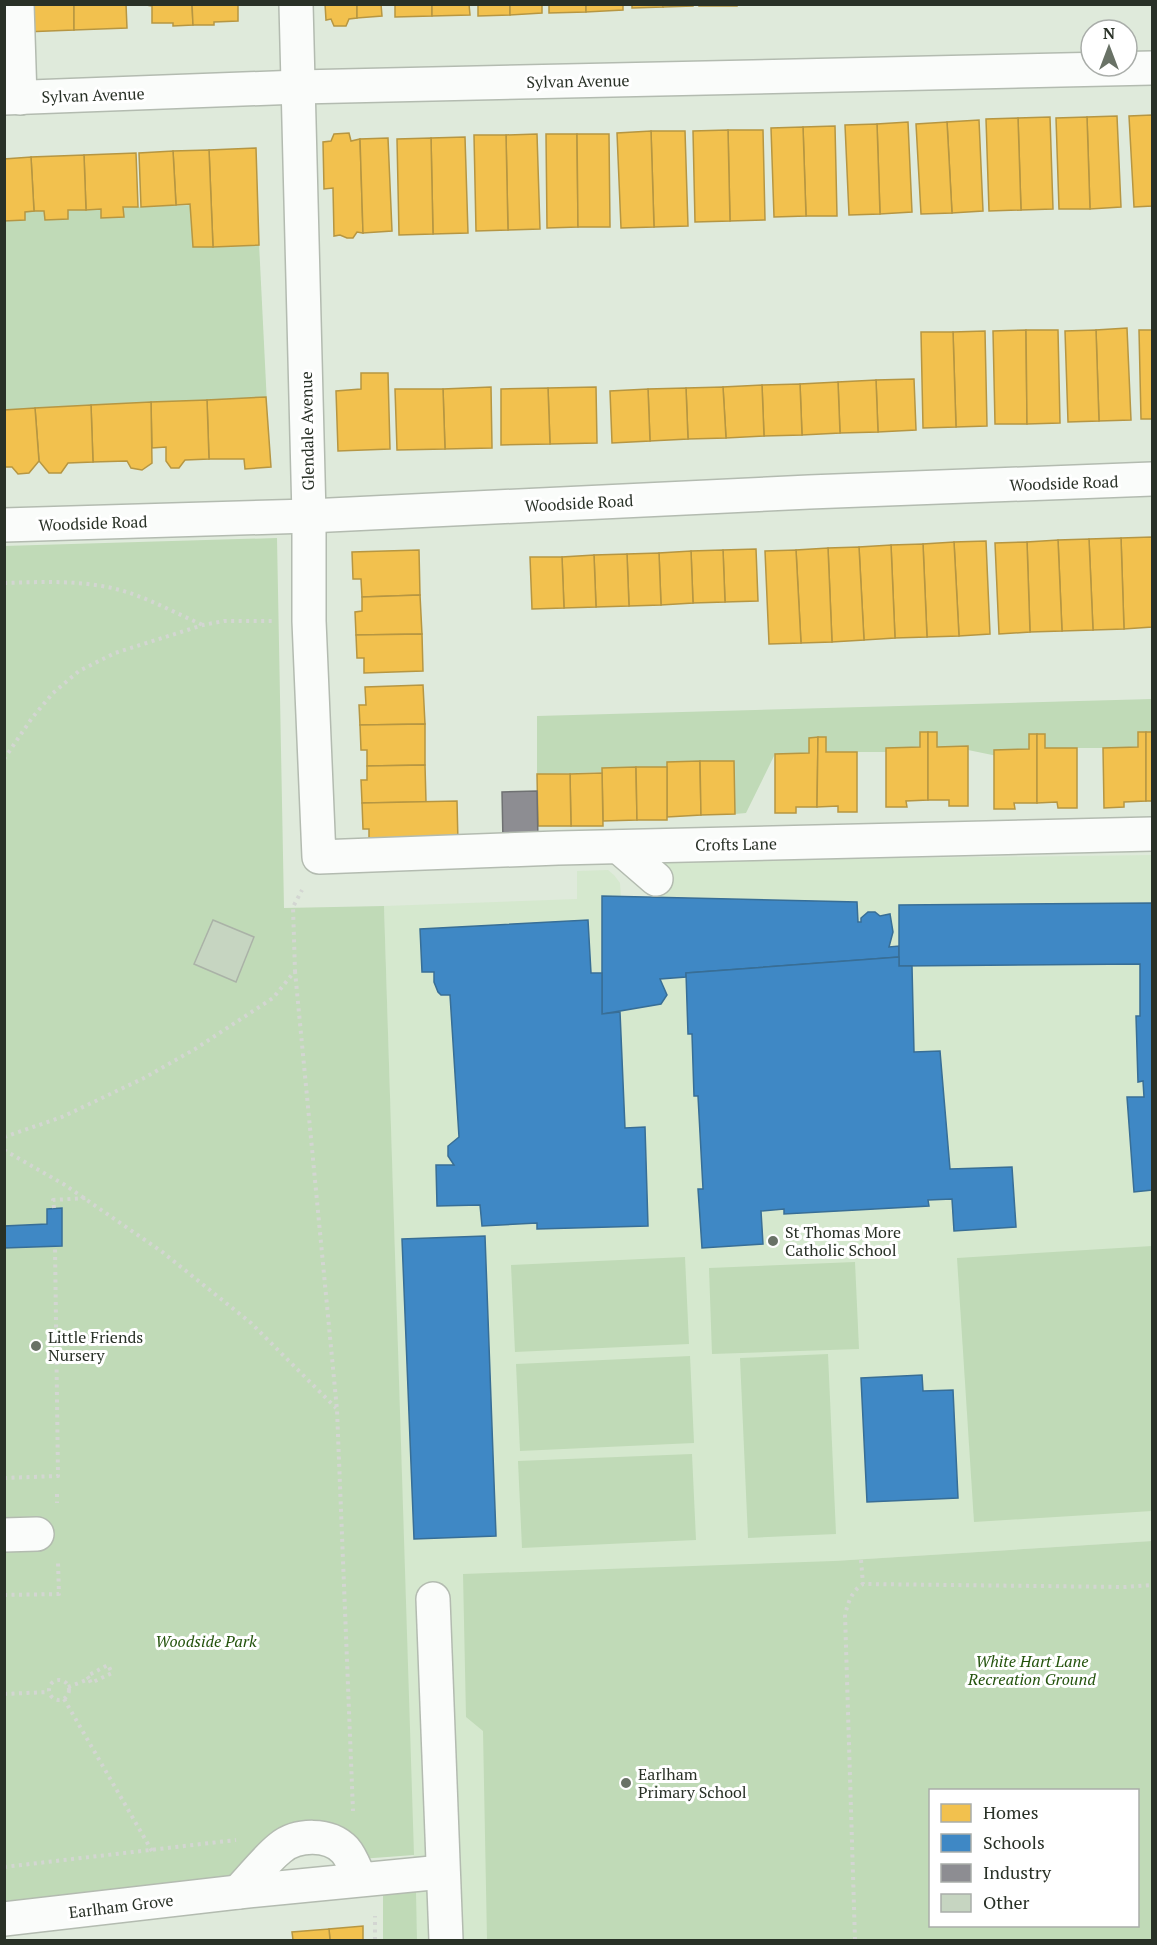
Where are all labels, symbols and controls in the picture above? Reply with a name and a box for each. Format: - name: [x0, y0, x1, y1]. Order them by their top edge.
- north arrow: [1079, 18, 1139, 78]
- text: N: [1103, 22, 1115, 44]
- street label: Sylvan Avenue: [526, 69, 630, 93]
- street label: Sylvan Avenue: [41, 82, 145, 108]
- street label: Glendale Avenue: [295, 371, 319, 491]
- street label: Woodside Road: [1009, 470, 1119, 496]
- street label: Woodside Road: [524, 489, 634, 517]
- street label: Woodside Road: [38, 510, 148, 536]
- street label: Crofts Lane: [695, 832, 777, 856]
- place label: St Thomas More Catholic School: [785, 1221, 901, 1261]
- marker: St Thomas More Catholic School: [766, 1234, 780, 1248]
- place label: Little Friends Nursery: [48, 1326, 143, 1366]
- marker: Little Friends Nursery: [29, 1339, 43, 1353]
- park label: Woodside Park: [155, 1630, 257, 1652]
- park label: White Hart Lane Recreation Ground: [967, 1650, 1096, 1690]
- place label: Earlham Primary School: [638, 1763, 747, 1803]
- marker: Earlham Primary School: [619, 1776, 633, 1790]
- legend: [929, 1789, 1139, 1927]
- text: Homes: [983, 1800, 1038, 1824]
- text: Schools: [983, 1830, 1045, 1854]
- text: Industry: [983, 1860, 1052, 1884]
- street label: Earlham Grove: [67, 1889, 175, 1923]
- text: Other: [983, 1890, 1030, 1914]

